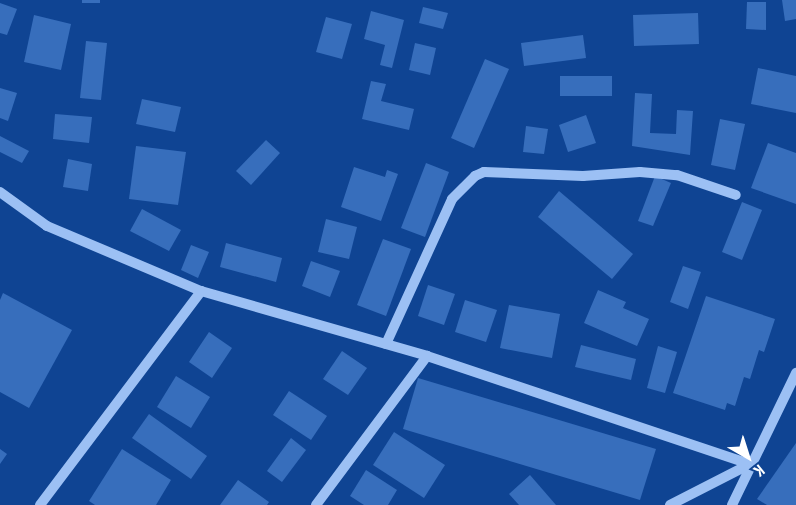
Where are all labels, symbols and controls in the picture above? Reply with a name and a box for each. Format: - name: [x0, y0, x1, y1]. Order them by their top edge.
- north arrow: [718, 427, 778, 487]
- text: K: [750, 461, 769, 481]

